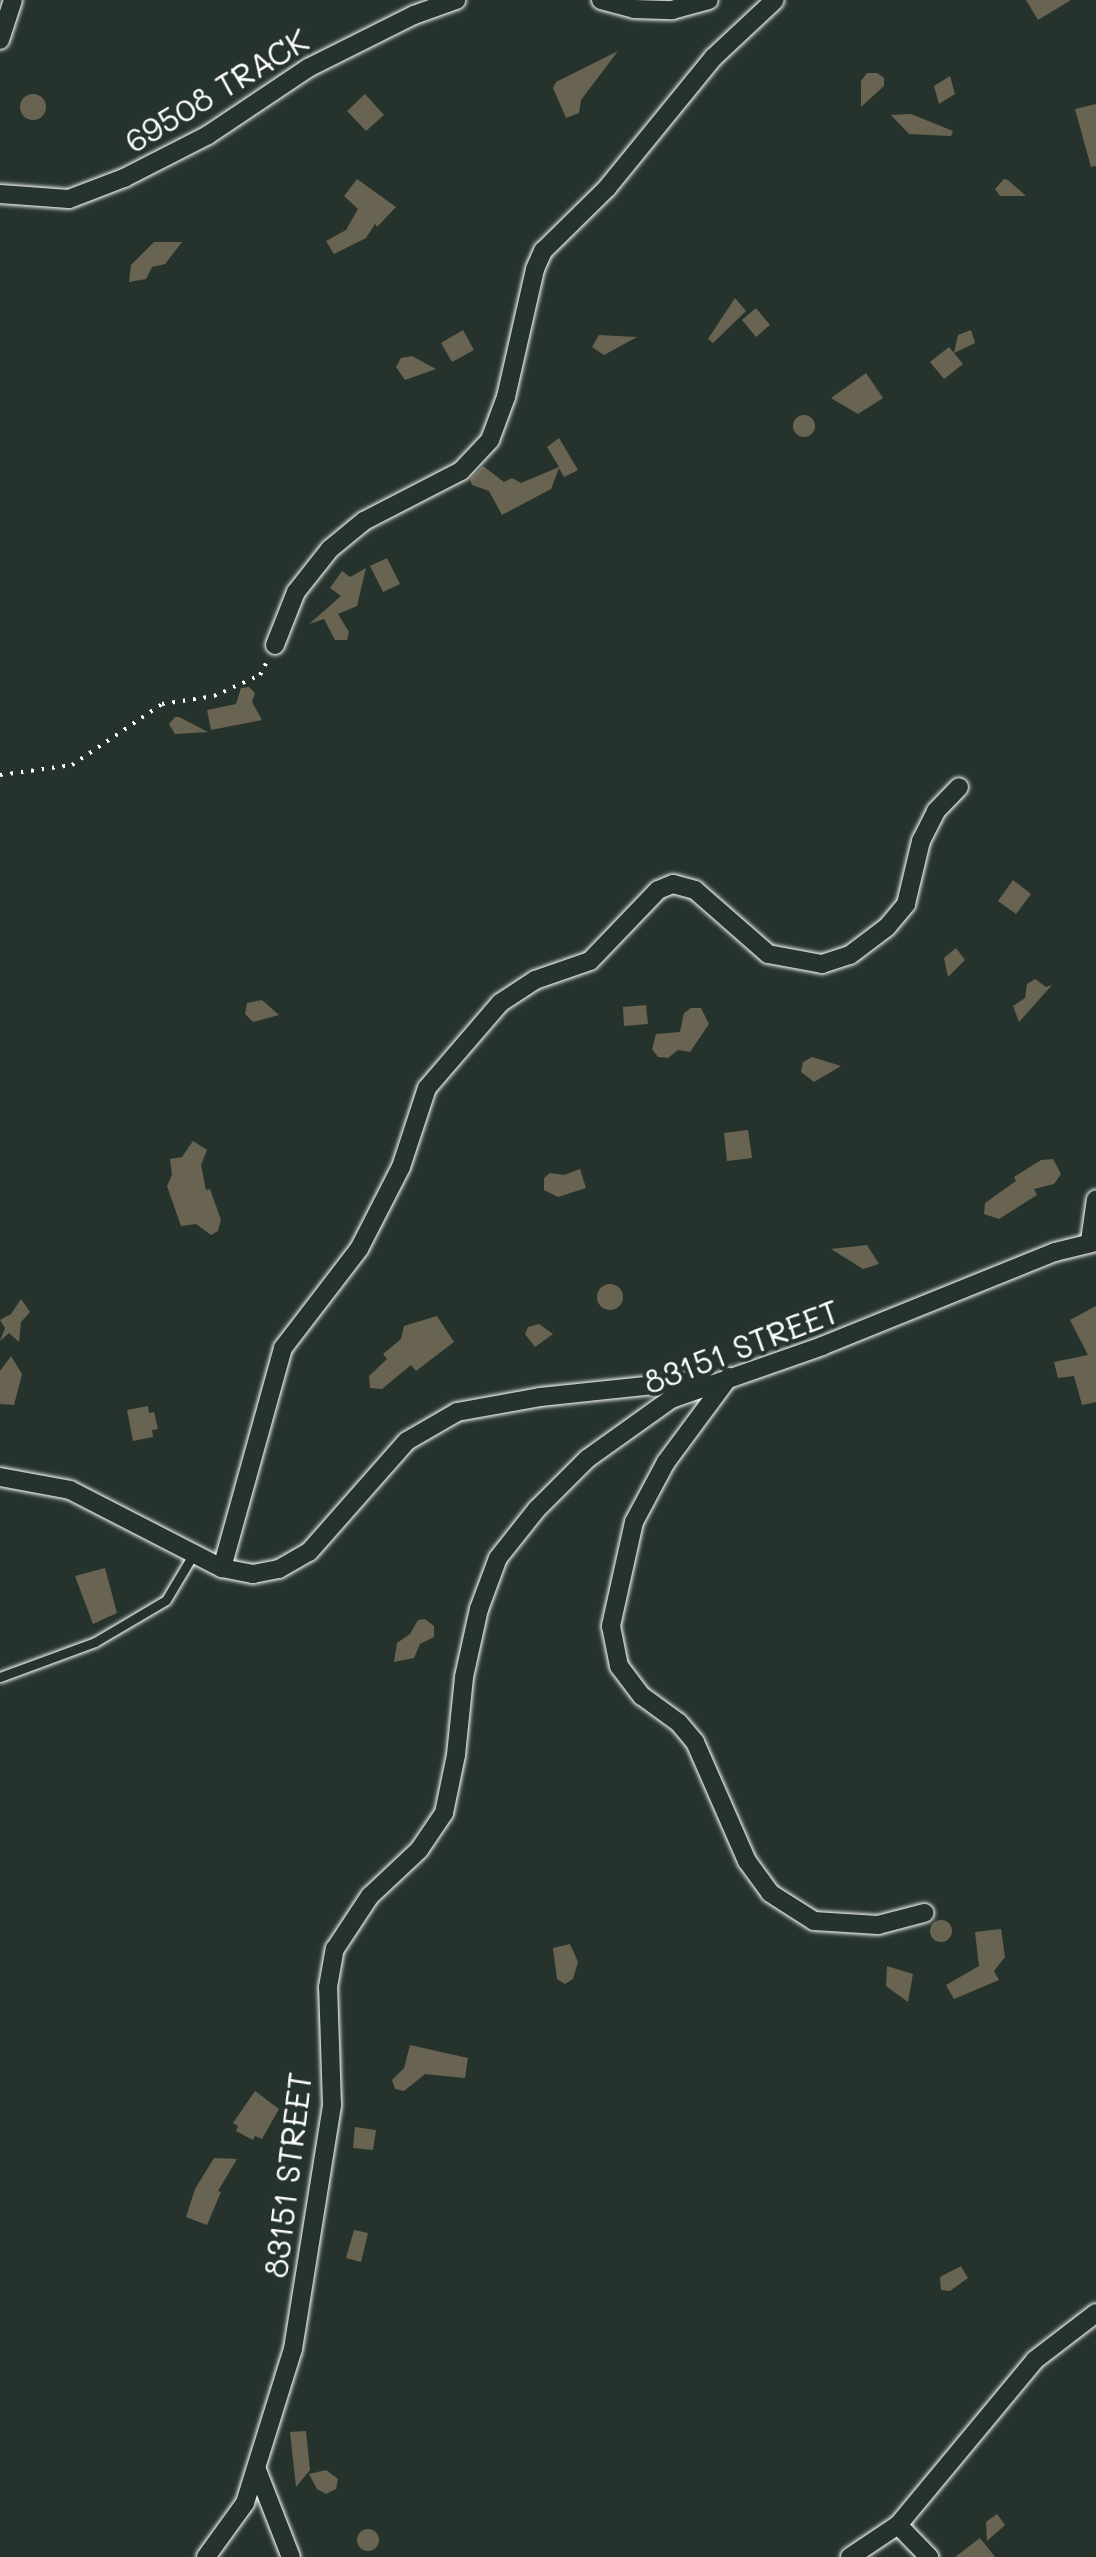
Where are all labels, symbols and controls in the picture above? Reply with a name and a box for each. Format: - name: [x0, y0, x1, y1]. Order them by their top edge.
- street label: 69508 TRACK: [117, 20, 315, 160]
- street label: 83151 STREET: [638, 1291, 844, 1401]
- street label: 83151 STREET: [255, 2070, 319, 2280]

